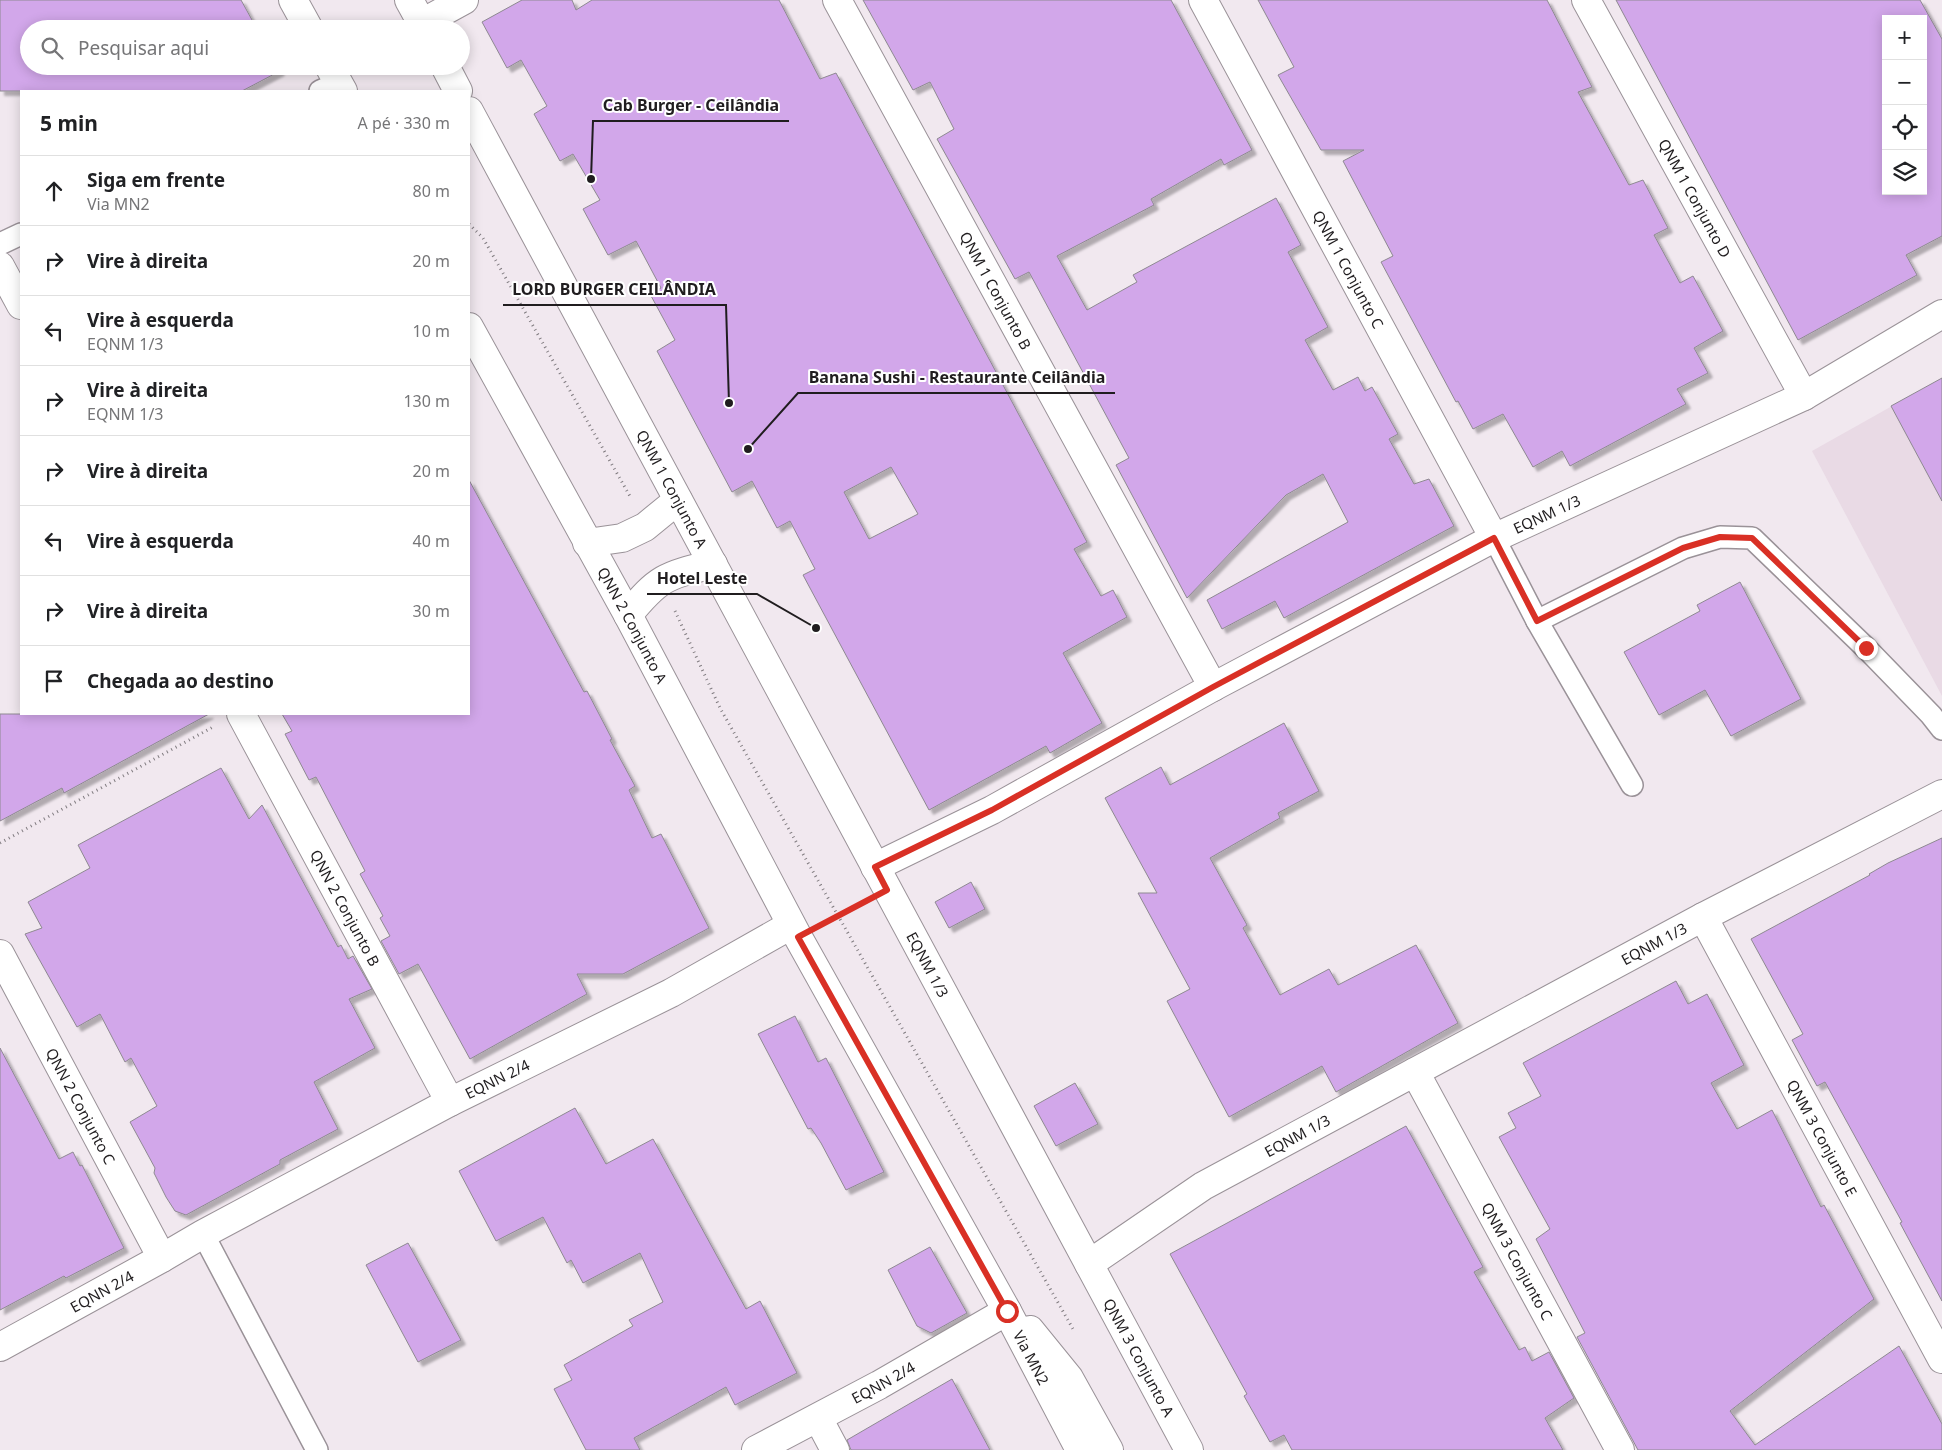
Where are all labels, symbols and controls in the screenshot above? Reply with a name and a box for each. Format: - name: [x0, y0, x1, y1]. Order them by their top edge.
- map controls: [1882, 15, 1927, 195]
- button: +: [1882, 15, 1927, 60]
- search box: [20, 20, 470, 75]
- icon: search: [38, 34, 66, 62]
- text: Pesquisar aqui: [78, 35, 209, 61]
- button: −: [1882, 60, 1927, 105]
- callout: Cab Burger - Ceilândia: [593, 90, 789, 121]
- text: Cab Burger - Ceilândia: [603, 94, 779, 116]
- button: locate: [1882, 105, 1927, 150]
- text: 5 min: [40, 109, 98, 137]
- text: A pé · 330 m: [358, 112, 450, 134]
- street label: QNM 1 Conjunto D: [1654, 135, 1736, 261]
- button: layers: [1882, 150, 1927, 195]
- text: Siga em frente: [87, 167, 225, 193]
- icon: ahead: [40, 177, 68, 205]
- text: 80 m: [413, 180, 450, 202]
- text: Via MN2: [87, 193, 150, 215]
- street label: QNM 1 Conjunto C: [1309, 207, 1389, 332]
- street label: QNM 1 Conjunto B: [956, 228, 1036, 353]
- icon: right: [40, 247, 68, 275]
- text: Vire à direita: [87, 248, 208, 274]
- text: 20 m: [413, 250, 450, 272]
- callout: LORD BURGER CEILÂNDIA: [503, 274, 726, 305]
- text: LORD BURGER CEILÂNDIA: [512, 278, 717, 300]
- text: Vire à esquerda: [87, 307, 234, 333]
- icon: left: [40, 317, 68, 345]
- text: 10 m: [413, 320, 450, 342]
- text: EQNM 1/3: [87, 333, 163, 355]
- callout: Banana Sushi - Restaurante Ceilândia: [798, 362, 1115, 393]
- text: Banana Sushi - Restaurante Ceilândia: [809, 366, 1105, 388]
- text: Vire à direita: [87, 377, 208, 403]
- icon: right: [40, 387, 68, 415]
- text: 130 m: [403, 390, 450, 412]
- text: EQNM 1/3: [87, 403, 163, 425]
- street label: QNM 1 Conjunto A: [632, 426, 712, 552]
- icon: right: [40, 457, 68, 485]
- text: Vire à direita: [87, 458, 208, 484]
- text: 20 m: [413, 460, 450, 482]
- street label: EQNM 1/3: [1510, 490, 1583, 538]
- icon: left: [40, 527, 68, 555]
- text: Vire à esquerda: [87, 528, 234, 554]
- text: 40 m: [413, 530, 450, 552]
- street label: QNN 2 Conjunto A: [593, 563, 672, 687]
- callout: Hotel Leste: [647, 563, 757, 594]
- text: Hotel Leste: [657, 567, 747, 589]
- icon: right: [40, 597, 68, 625]
- text: Vire à direita: [87, 598, 208, 624]
- text: 30 m: [413, 600, 450, 622]
- route end: [1855, 637, 1878, 660]
- icon: arrive: [40, 667, 68, 695]
- text: Chegada ao destino: [87, 668, 274, 694]
- street label: QNN 2 Conjunto B: [306, 846, 385, 969]
- street label: EQNM 1/3: [1617, 918, 1690, 969]
- street label: EQNM 1/3: [902, 928, 954, 1001]
- street label: QNN 2 Conjunto C: [42, 1044, 120, 1168]
- street label: EQNN 2/4: [462, 1054, 533, 1103]
- street label: QNM 3 Conjunto E: [1783, 1076, 1862, 1200]
- street label: EQNM 1/3: [1261, 1110, 1333, 1161]
- street label: QNM 3 Conjunto C: [1477, 1199, 1558, 1324]
- street label: EQNN 2/4: [66, 1265, 137, 1317]
- street label: QNM 3 Conjunto A: [1099, 1295, 1179, 1420]
- route start: [996, 1300, 1019, 1323]
- street label: Via MN2: [1009, 1327, 1054, 1388]
- street label: EQNN 2/4: [848, 1356, 919, 1408]

